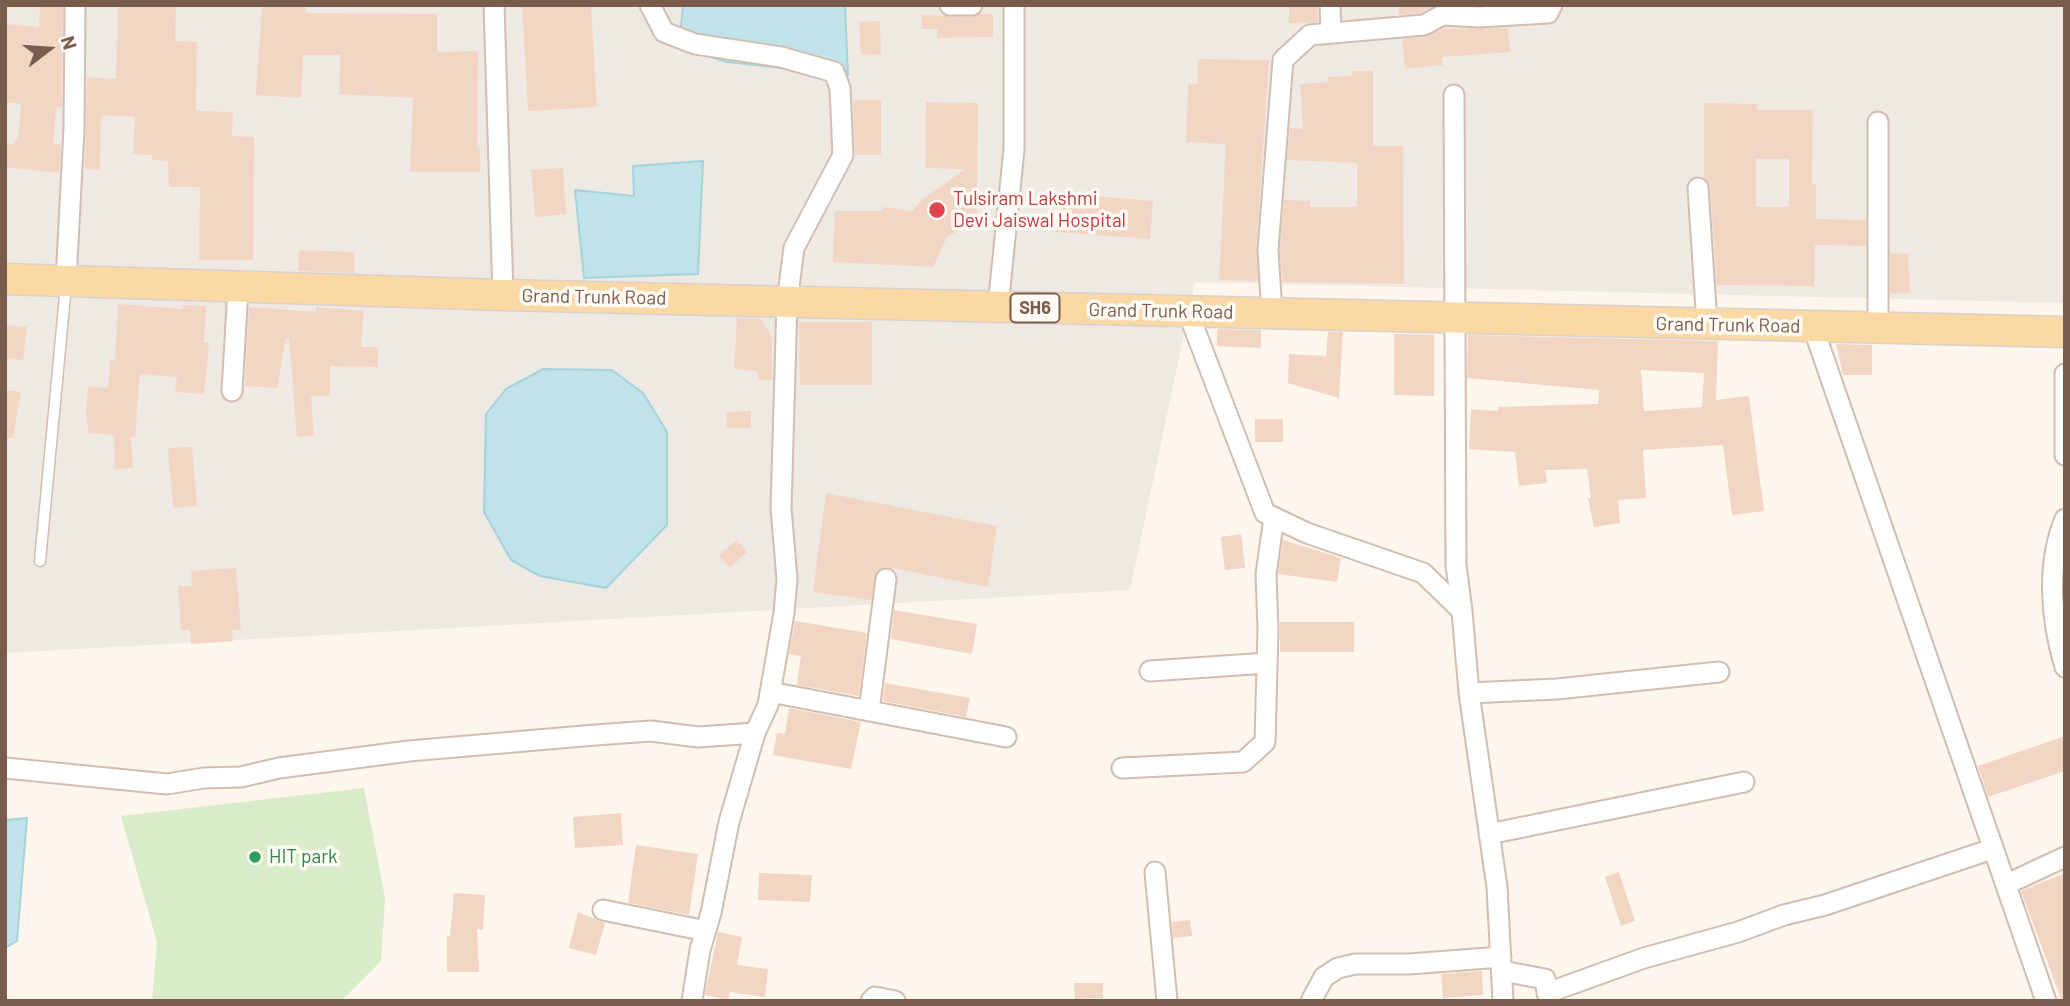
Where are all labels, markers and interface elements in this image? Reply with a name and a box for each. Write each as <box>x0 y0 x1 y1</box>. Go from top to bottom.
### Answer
north arrow <box>14 14 84 84</box>
text: N <box>57 33 82 52</box>
place label: Tulsiram Lakshmi Devi Jaiswal Hospital <box>953 188 1126 232</box>
marker: Tulsiram Lakshmi Devi Jaiswal Hospital <box>927 200 947 220</box>
street label: Grand Trunk Road <box>521 284 667 310</box>
road number: SH6 <box>1010 294 1060 322</box>
street label: Grand Trunk Road <box>1088 298 1234 324</box>
street label: Grand Trunk Road <box>1655 312 1801 338</box>
place label: HIT park <box>269 846 338 868</box>
marker: HIT park <box>247 849 263 865</box>

